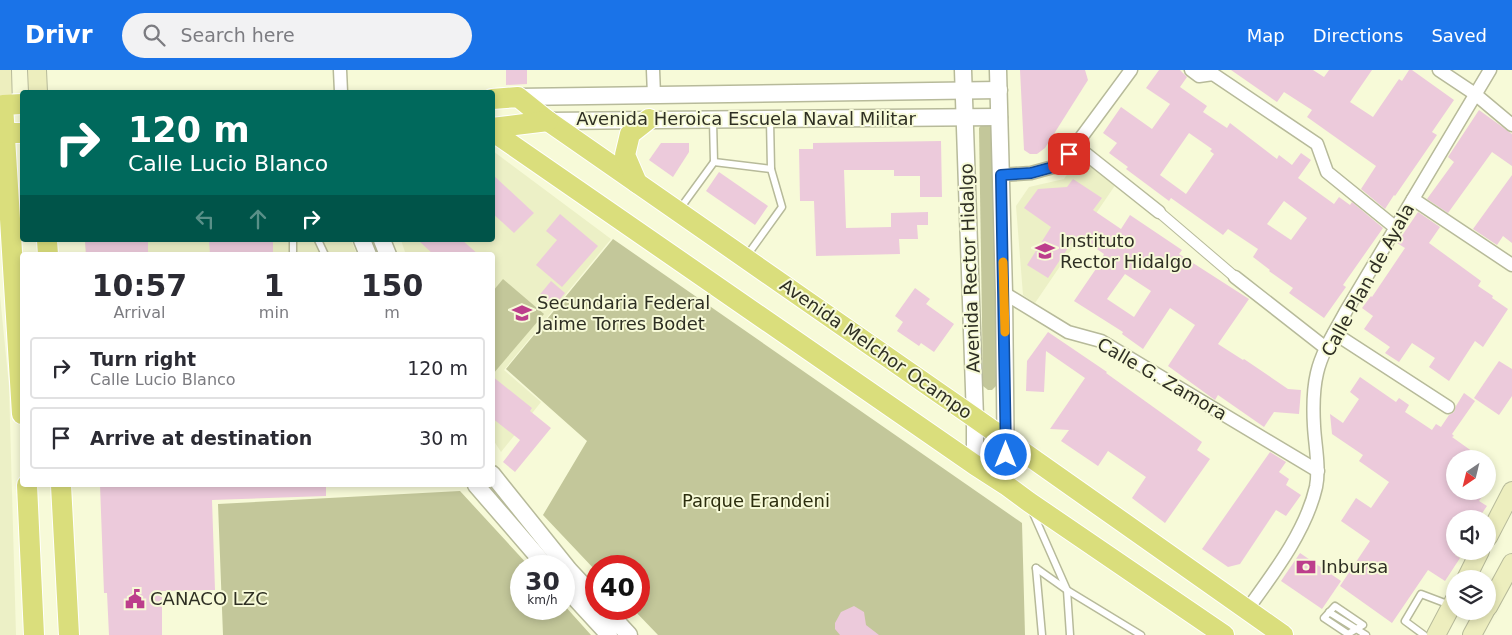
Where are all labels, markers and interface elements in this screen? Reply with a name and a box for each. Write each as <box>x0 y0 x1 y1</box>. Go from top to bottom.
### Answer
search box <box>122 13 472 58</box>
text: Drivr <box>25 21 92 49</box>
icon: search <box>140 21 168 49</box>
text: Search here <box>180 24 295 46</box>
text: Map <box>1247 25 1285 46</box>
text: Directions <box>1313 25 1403 46</box>
text: Saved <box>1431 25 1487 46</box>
street label: Avenida Heroica Escuela Naval Militar <box>576 108 916 129</box>
icon: right <box>45 110 110 175</box>
text: 120 m <box>128 110 250 150</box>
pin <box>1048 133 1090 175</box>
icon: arrive <box>1055 140 1083 168</box>
text: Calle Lucio Blanco <box>128 151 328 176</box>
street label: Avenida Rector Hidalgo <box>955 163 984 373</box>
street label: Calle Plan de Ayala <box>1317 200 1418 360</box>
icon: left <box>191 205 219 233</box>
icon: ahead <box>244 205 272 233</box>
icon: right <box>297 205 325 233</box>
place label: Instituto Rector Hidalgo <box>1060 230 1192 272</box>
school or university icon: Instituto Rector Hidalgo <box>1034 240 1056 262</box>
text: 10:57 <box>92 268 187 303</box>
text: 1 <box>263 268 284 303</box>
text: 150 <box>361 268 423 303</box>
street label: Avenida Melchor Ocampo <box>776 274 976 423</box>
place label: Secundaria Federal Jaime Torres Bodet <box>536 292 710 334</box>
school or university icon: Secundaria Federal Jaime Torres Bodet <box>511 302 533 324</box>
text: Arrival <box>113 303 165 322</box>
text: min <box>259 303 289 322</box>
text: m <box>384 303 400 322</box>
street label: Calle G. Zamora <box>1094 333 1231 424</box>
text: Turn right <box>90 348 196 370</box>
icon: right <box>47 354 75 382</box>
text: 120 m <box>407 357 468 379</box>
text: Calle Lucio Blanco <box>90 370 236 389</box>
icon: arrive <box>47 424 75 452</box>
text: Arrive at destination <box>90 427 312 449</box>
text: 30 m <box>419 427 468 449</box>
position arrow <box>979 428 1031 480</box>
north arrow <box>1446 450 1496 500</box>
map controls <box>1446 450 1496 620</box>
park label: Parque Erandeni <box>682 490 830 511</box>
button: sound <box>1446 510 1496 560</box>
speed limit sign: 40 <box>585 555 650 620</box>
bank icon: Inbursa <box>1295 556 1317 578</box>
place label: Inbursa <box>1321 556 1388 577</box>
text: 30 <box>525 567 560 596</box>
button: layers <box>1446 570 1496 620</box>
public building icon: CANACO LZC <box>124 588 146 610</box>
place label: CANACO LZC <box>150 588 268 609</box>
text: km/h <box>527 593 558 607</box>

